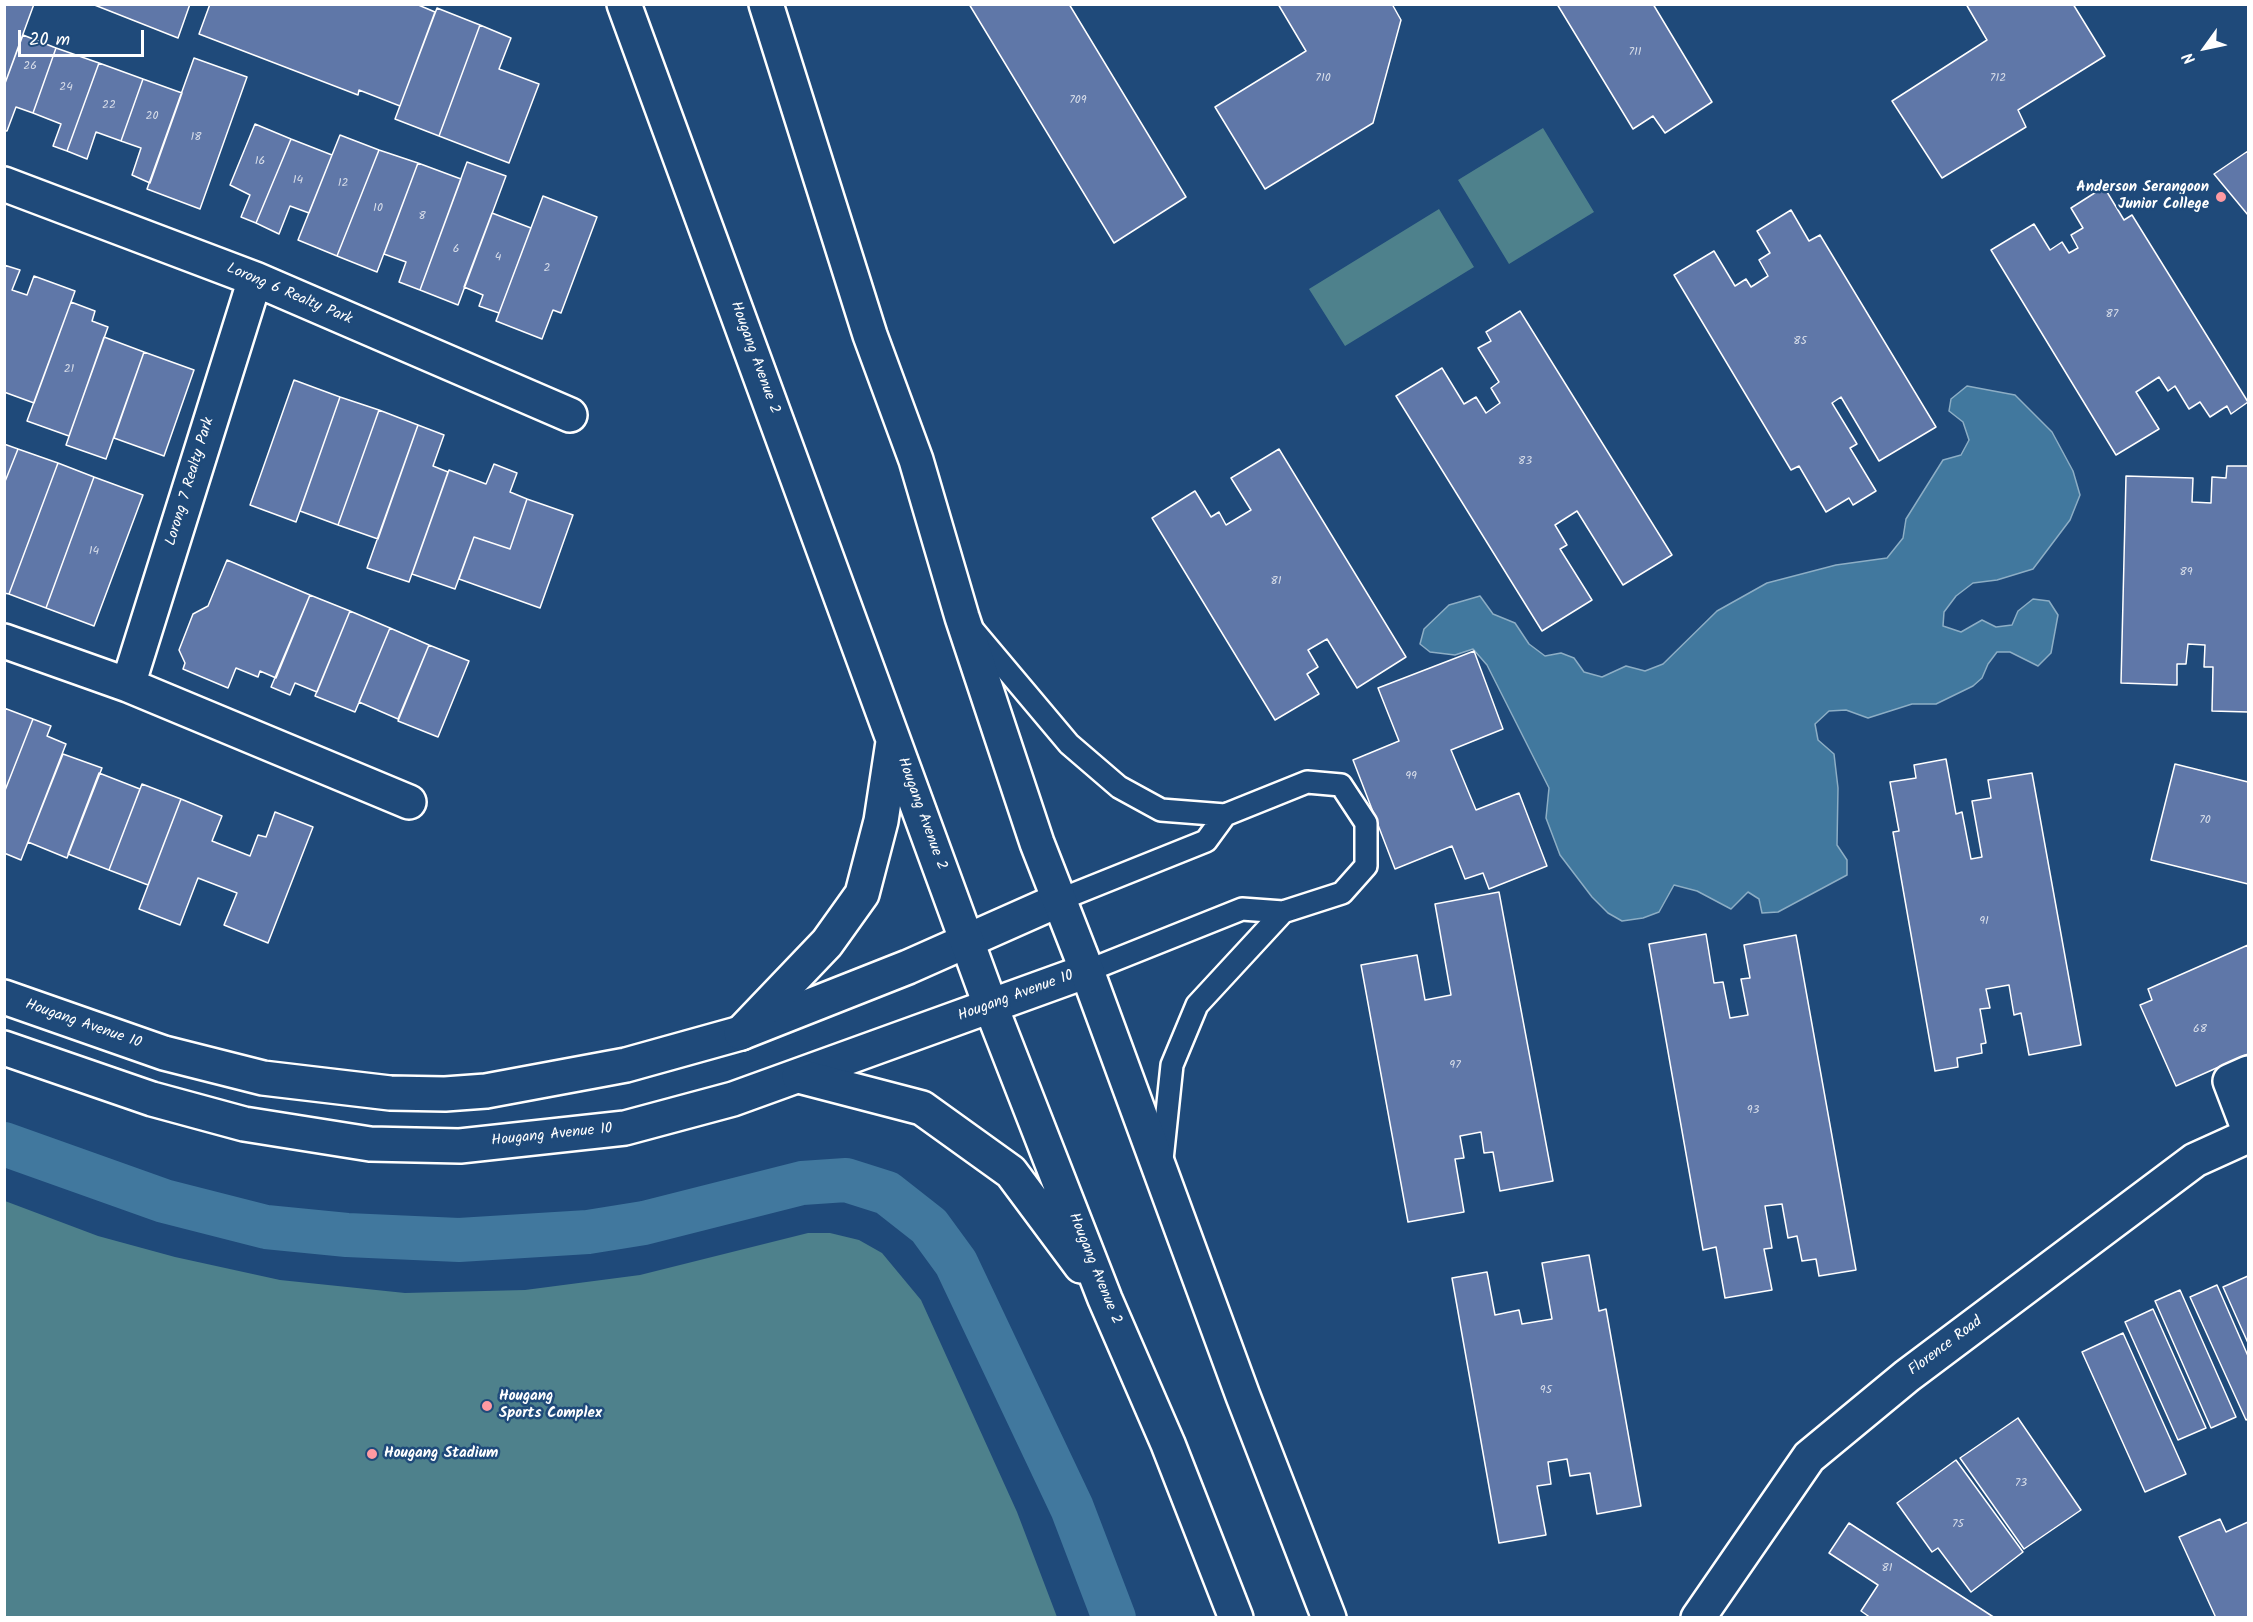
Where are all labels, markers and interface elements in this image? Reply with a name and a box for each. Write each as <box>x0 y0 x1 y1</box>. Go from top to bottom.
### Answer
scale bar <box>21 18 147 56</box>
north arrow <box>2175 18 2235 78</box>
text: 20 m <box>29 26 70 55</box>
house number: 711 <box>1628 46 1642 60</box>
text: N <box>2176 47 2203 69</box>
house number: 26 <box>23 60 37 74</box>
house number: 710 <box>1315 72 1331 86</box>
house number: 712 <box>1990 72 2006 86</box>
house number: 24 <box>59 81 73 95</box>
house number: 709 <box>1069 94 1087 108</box>
house number: 22 <box>102 99 116 113</box>
house number: 20 <box>146 110 158 124</box>
house number: 18 <box>191 131 201 145</box>
house number: 16 <box>255 155 265 169</box>
house number: 14 <box>293 174 303 188</box>
house number: 12 <box>338 177 348 191</box>
place label: Anderson Serangoon Junior College <box>2076 179 2209 214</box>
marker: Anderson Serangoon Junior College <box>2214 190 2228 204</box>
house number: 10 <box>373 202 383 216</box>
house number: 8 <box>418 210 426 224</box>
house number: 6 <box>453 243 459 257</box>
house number: 4 <box>495 251 501 265</box>
street label: Lorong 6 Realty Park <box>224 260 354 330</box>
house number: 2 <box>544 262 550 276</box>
street label: Hougang Avenue 2 <box>725 299 783 417</box>
house number: 87 <box>2106 308 2118 322</box>
house number: 85 <box>1793 335 1807 349</box>
house number: 21 <box>64 363 74 377</box>
street label: Lorong 7 Realty Park <box>163 416 219 548</box>
house number: 83 <box>1518 455 1532 469</box>
house number: 14 <box>89 545 99 559</box>
house number: 89 <box>2179 566 2193 580</box>
house number: 81 <box>1271 575 1281 589</box>
street label: Hougang Avenue 2 <box>892 755 950 873</box>
house number: 99 <box>1405 770 1417 784</box>
house number: 70 <box>2199 814 2211 828</box>
house number: 91 <box>1979 915 1989 929</box>
street label: Hougang Avenue 10 <box>956 968 1076 1026</box>
street label: Hougang Avenue 10 <box>23 997 143 1053</box>
house number: 68 <box>2193 1023 2207 1037</box>
house number: 97 <box>1449 1059 1461 1073</box>
house number: 93 <box>1747 1104 1759 1118</box>
street label: Hougang Avenue 10 <box>491 1121 613 1151</box>
street label: Hougang Avenue 2 <box>1064 1211 1124 1327</box>
street label: Florence Road <box>1906 1313 1986 1381</box>
house number: 95 <box>1540 1384 1552 1398</box>
place label: Hougang Sports Complex <box>499 1388 602 1423</box>
marker: Hougang Sports Complex <box>480 1399 494 1413</box>
place label: Hougang Stadium <box>384 1445 498 1463</box>
marker: Hougang Stadium <box>365 1447 379 1461</box>
house number: 73 <box>2015 1477 2027 1491</box>
house number: 75 <box>1952 1518 1964 1532</box>
house number: 81 <box>1882 1562 1892 1576</box>

